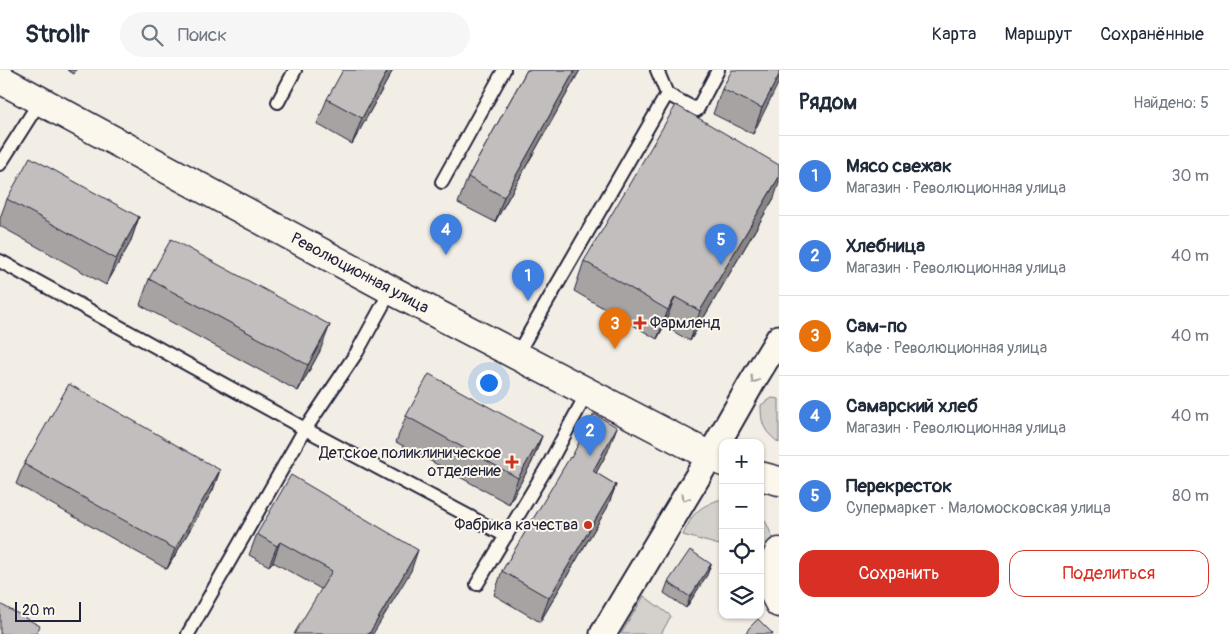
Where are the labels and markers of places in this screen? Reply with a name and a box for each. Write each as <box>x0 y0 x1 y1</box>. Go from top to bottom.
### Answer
pin: 4 <box>430 214 462 255</box>
pin: 5 <box>705 224 737 265</box>
pin: 1 <box>512 260 544 301</box>
pin: 3 <box>599 308 631 349</box>
place label: Фармленд <box>650 313 721 333</box>
marker: Фармленд <box>634 317 646 329</box>
pin: 2 <box>574 415 606 456</box>
place label: Детское поликлиническое отделение <box>318 443 501 481</box>
marker: Детское поликлиническое отделение <box>505 455 519 469</box>
place label: Фабрика качества <box>454 515 578 535</box>
marker: Фабрика качества <box>582 519 594 531</box>

